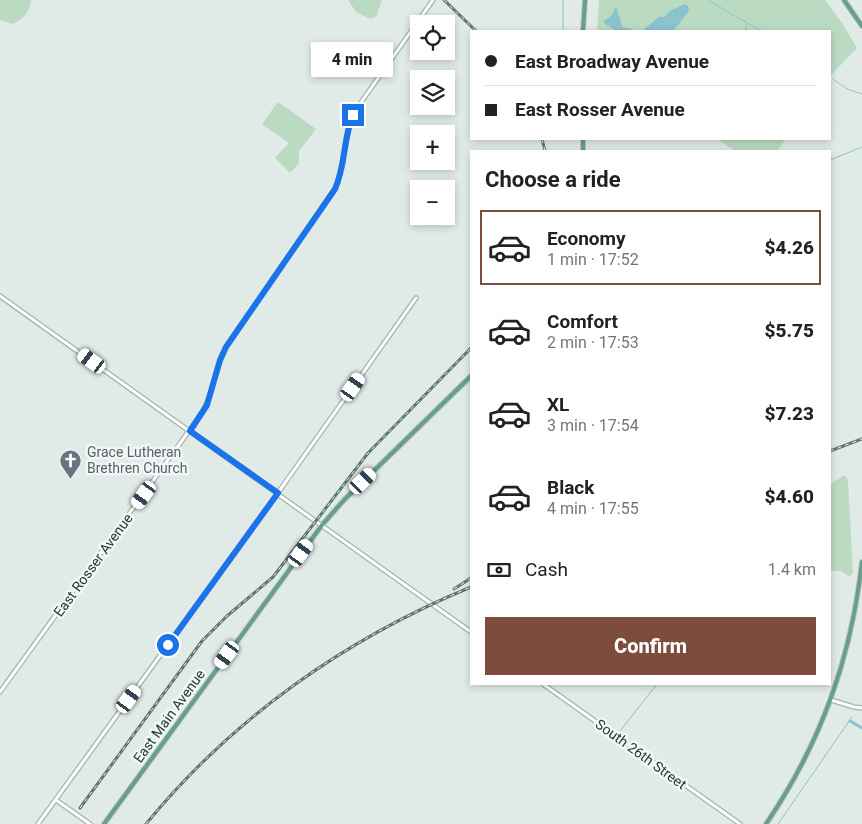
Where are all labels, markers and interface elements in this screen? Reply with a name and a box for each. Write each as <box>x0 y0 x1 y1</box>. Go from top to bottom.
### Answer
map controls <box>410 15 455 225</box>
button: locate <box>410 15 455 60</box>
callout: 4 min <box>312 42 394 78</box>
text: 4 min <box>332 50 372 69</box>
text: East Broadway Avenue <box>515 50 709 73</box>
button: layers <box>410 70 455 115</box>
text: East Rosser Avenue <box>515 98 685 121</box>
route end <box>342 104 364 126</box>
button: + <box>410 125 455 170</box>
text: Choose a ride <box>485 167 621 192</box>
button: − <box>410 180 455 225</box>
icon: car <box>487 225 532 270</box>
text: Economy <box>547 227 626 250</box>
text: $4.26 <box>765 236 814 259</box>
text: 1 min · 17:52 <box>547 250 639 269</box>
icon: car <box>487 308 532 353</box>
text: Comfort <box>547 310 618 333</box>
text: $5.75 <box>765 319 814 342</box>
text: 2 min · 17:53 <box>547 333 639 352</box>
car <box>75 346 108 376</box>
car <box>338 370 367 404</box>
icon: car <box>487 391 532 436</box>
text: XL <box>547 393 569 416</box>
text: $7.23 <box>765 402 814 425</box>
text: 3 min · 17:54 <box>547 416 639 435</box>
place label: Grace Lutheran Brethren Church <box>87 444 188 476</box>
church icon: Grace Lutheran Brethren Church <box>59 448 83 479</box>
car <box>346 465 379 497</box>
icon: car <box>487 474 532 519</box>
text: Black <box>547 476 594 499</box>
car <box>129 478 158 512</box>
text: $4.60 <box>765 485 814 508</box>
text: 4 min · 17:55 <box>547 499 639 518</box>
street label: East Rosser Avenue <box>50 510 136 620</box>
car <box>286 536 315 570</box>
icon: cash <box>485 556 513 584</box>
text: Cash <box>525 558 568 581</box>
text: 1.4 km <box>768 560 816 579</box>
button: Confirm <box>485 617 816 675</box>
route start <box>157 634 179 656</box>
car <box>212 638 241 672</box>
street label: East Main Avenue <box>130 666 208 766</box>
car <box>114 682 143 716</box>
street label: South 26th Street <box>593 716 690 793</box>

